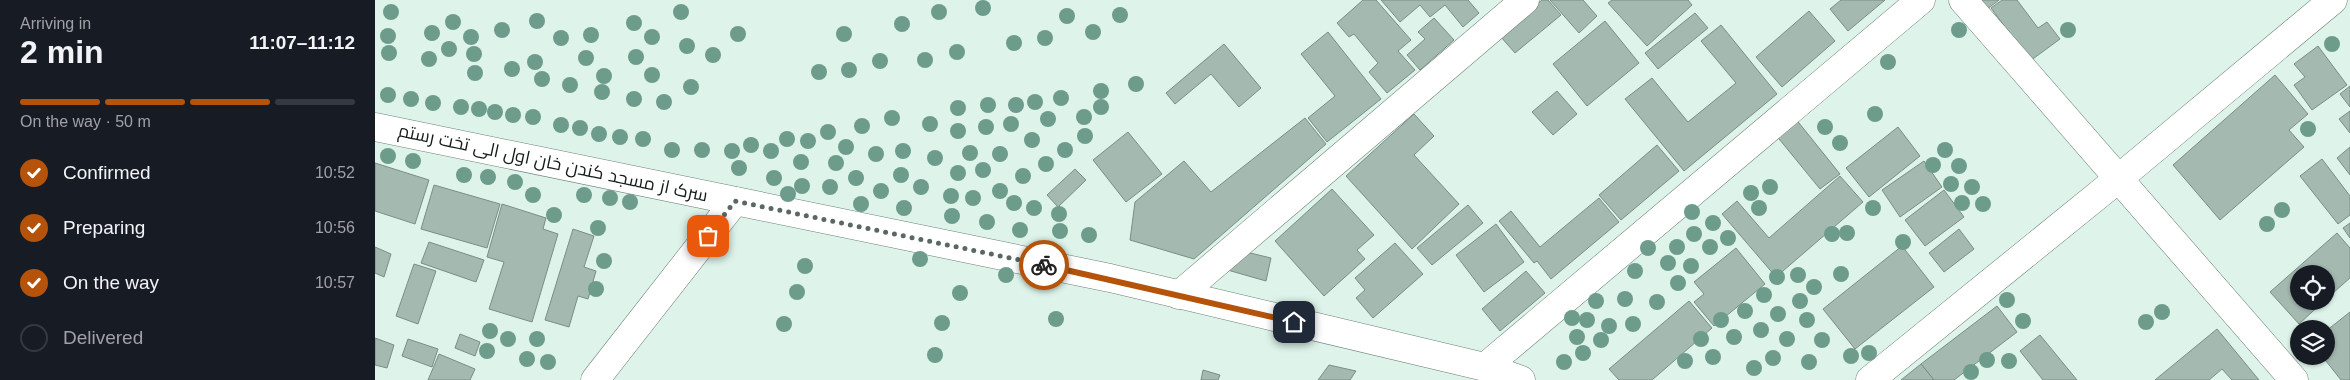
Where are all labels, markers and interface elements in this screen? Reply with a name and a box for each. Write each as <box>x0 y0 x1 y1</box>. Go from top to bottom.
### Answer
text: Arriving in <box>20 15 91 32</box>
text: 11:07–11:12 <box>249 32 355 53</box>
text: 2 min <box>20 34 104 70</box>
text: On the way · 50 m <box>20 113 151 130</box>
street label: سرک از مسجد کندن خان اول الی تخت رستم <box>396 120 710 208</box>
icon: check <box>20 159 48 187</box>
text: Confirmed <box>63 162 151 183</box>
text: 10:52 <box>315 164 355 181</box>
icon: check <box>20 214 48 242</box>
pin <box>687 215 729 257</box>
text: Preparing <box>63 217 145 238</box>
text: 10:56 <box>315 219 355 236</box>
icon: bag <box>694 222 722 250</box>
courier <box>1019 240 1069 290</box>
icon: bike <box>1030 251 1058 279</box>
map controls <box>2290 265 2335 365</box>
button: locate <box>2290 265 2335 310</box>
icon: check <box>20 269 48 297</box>
text: On the way <box>63 272 159 293</box>
text: 10:57 <box>315 274 355 291</box>
pin <box>1273 301 1315 343</box>
icon: home <box>1280 308 1308 336</box>
button: layers <box>2290 320 2335 365</box>
text: Delivered <box>63 327 143 348</box>

